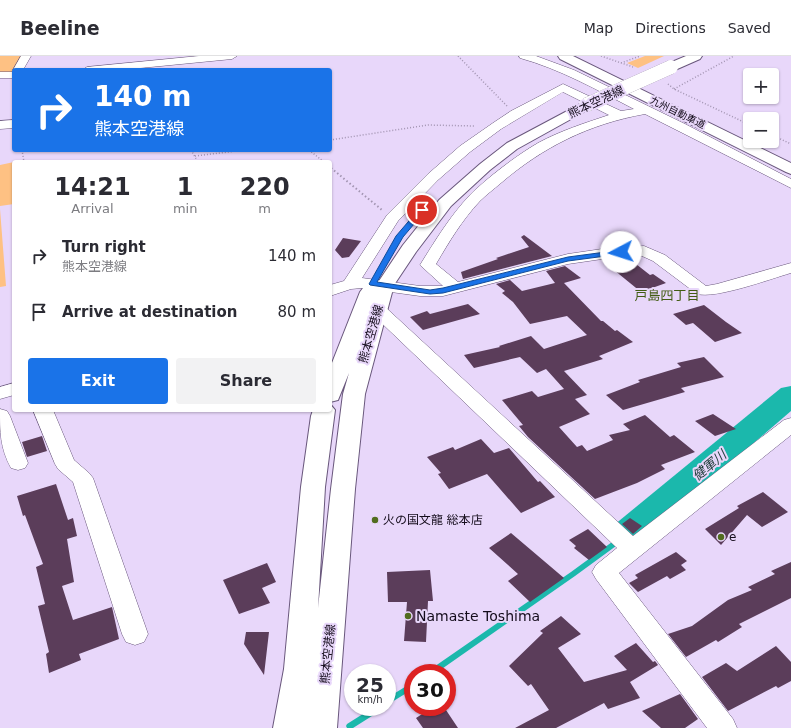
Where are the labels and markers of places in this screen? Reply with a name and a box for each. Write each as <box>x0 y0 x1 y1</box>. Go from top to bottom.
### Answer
pin <box>405 193 439 227</box>
place label: 火の国文龍 総本店 <box>383 513 483 527</box>
marker: 火の国文龍 総本店 <box>370 515 380 525</box>
place label: e <box>729 530 736 544</box>
marker: e <box>716 532 726 542</box>
place label: Namaste Toshima <box>416 608 540 624</box>
marker: Namaste Toshima <box>403 611 413 621</box>

